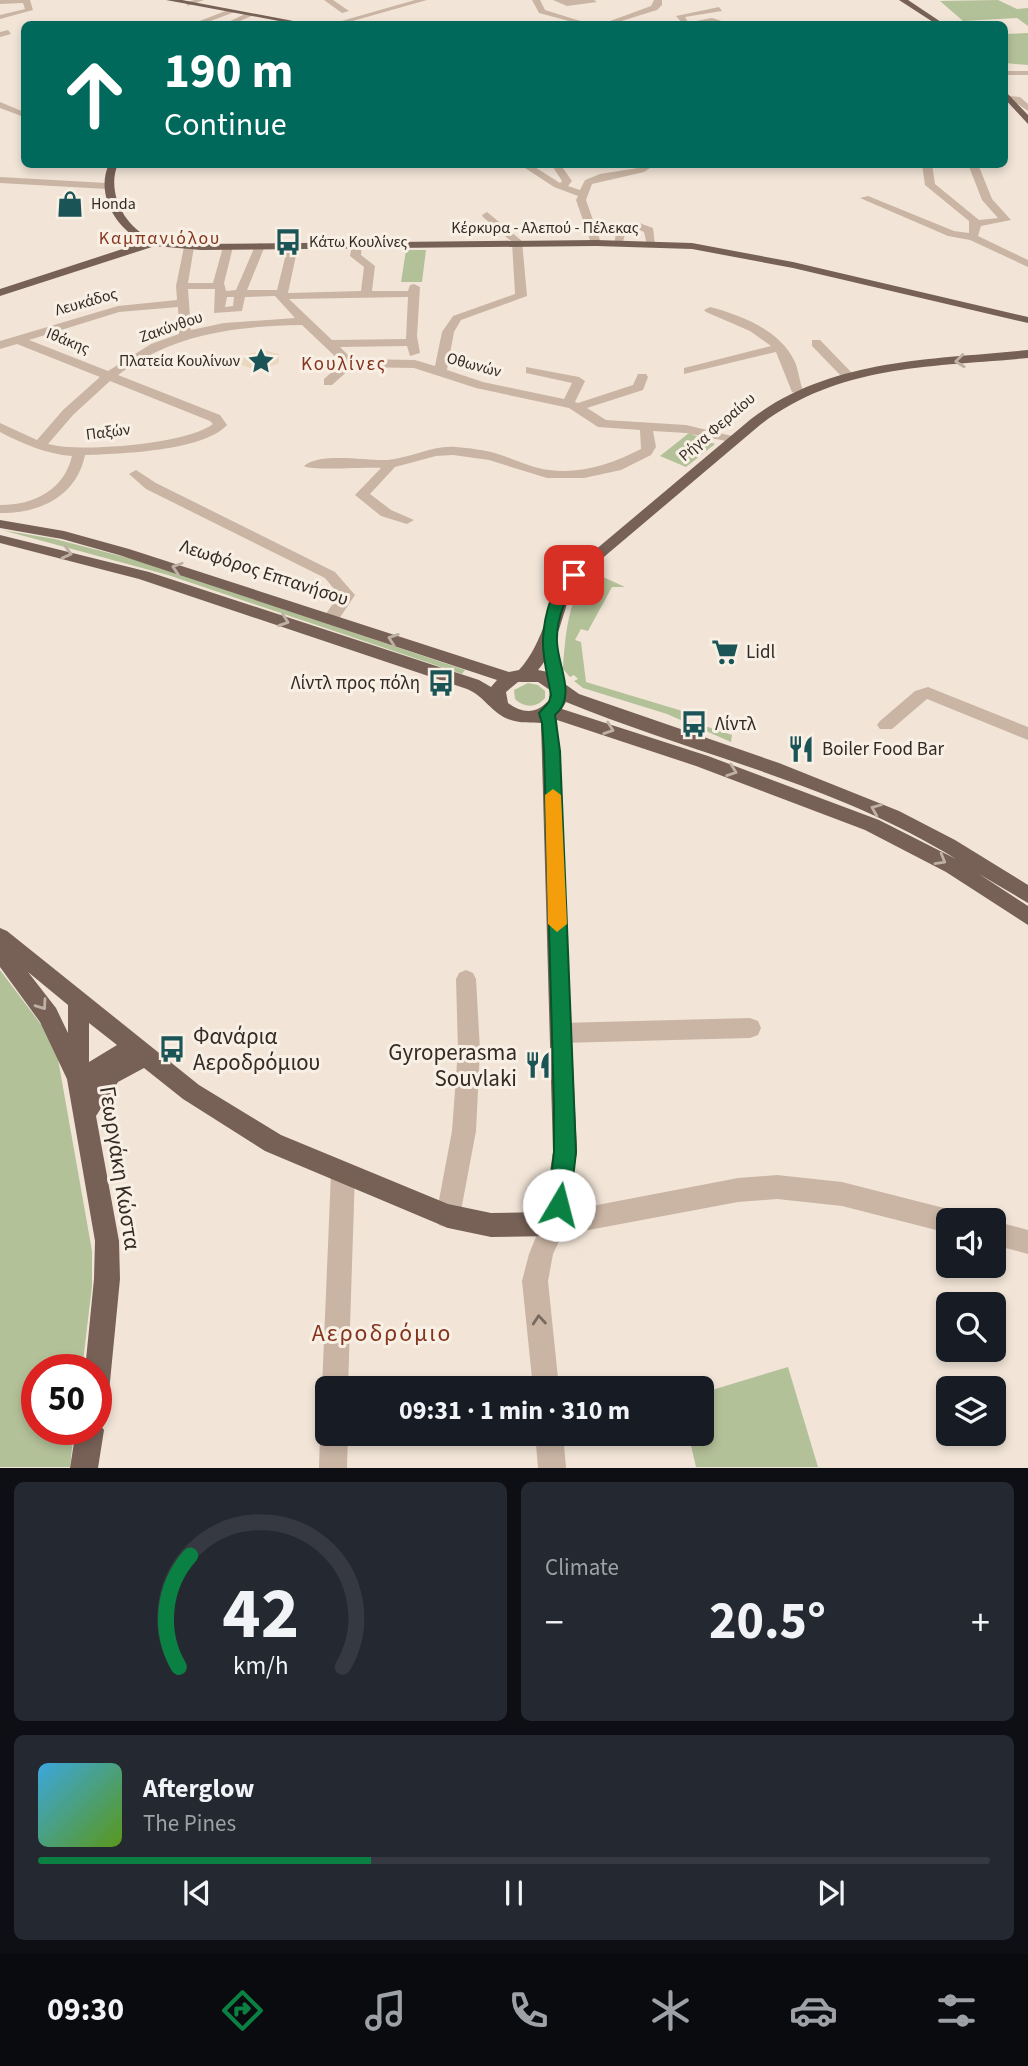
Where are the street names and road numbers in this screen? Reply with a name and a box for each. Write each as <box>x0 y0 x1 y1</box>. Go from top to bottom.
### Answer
street label: Κέρκυρα - Αλεπού - Πέλεκας <box>451 217 639 239</box>
street label: Λευκάδος <box>52 283 120 321</box>
street label: Ζακύνθου <box>136 306 206 348</box>
street label: Ιθάκης <box>43 322 93 360</box>
street label: Οθωνών <box>444 347 504 383</box>
street label: Ρήγα Φεραίου <box>674 388 760 466</box>
street label: Παξών <box>85 418 132 446</box>
street label: Λεωφόρος Επτανήσου <box>176 533 352 613</box>
street label: Γεωργάκη Κώστα <box>91 1084 149 1252</box>

